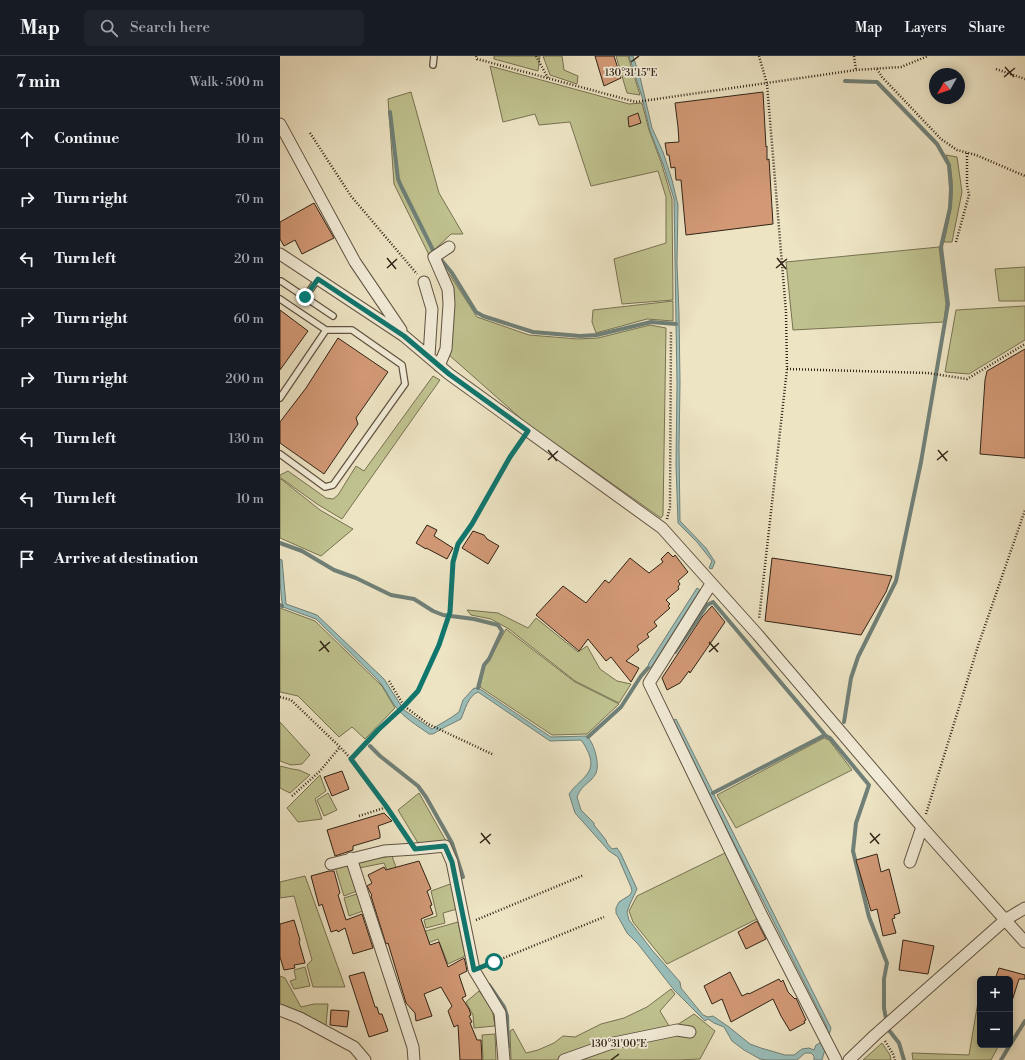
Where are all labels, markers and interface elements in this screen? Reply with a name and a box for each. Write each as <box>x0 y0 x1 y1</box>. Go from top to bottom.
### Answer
search box <box>84 10 364 46</box>
text: Map <box>20 16 60 40</box>
icon: search <box>98 17 120 39</box>
text: Search here <box>130 18 210 37</box>
text: Map <box>855 19 882 37</box>
text: Layers <box>904 19 947 37</box>
text: Share <box>969 19 1005 37</box>
text: 130°31'15"E <box>605 67 657 79</box>
north arrow <box>929 68 965 104</box>
text: 7 min <box>16 71 60 93</box>
text: Walk · 500 m <box>190 74 264 90</box>
icon: ahead <box>16 128 38 150</box>
text: Continue <box>54 129 119 148</box>
text: 10 m <box>236 131 264 147</box>
icon: right <box>16 188 38 210</box>
text: Turn right <box>54 189 128 208</box>
text: 70 m <box>235 191 264 207</box>
icon: left <box>16 248 38 270</box>
text: Turn left <box>54 249 116 268</box>
text: 20 m <box>234 251 264 267</box>
route end <box>296 288 314 306</box>
icon: right <box>16 308 38 330</box>
text: Turn right <box>54 309 128 328</box>
text: 60 m <box>233 311 264 327</box>
icon: right <box>16 368 38 390</box>
text: Turn right <box>54 369 128 388</box>
text: 200 m <box>225 371 264 387</box>
icon: left <box>16 428 38 450</box>
text: Turn left <box>54 429 116 448</box>
text: 130 m <box>229 431 264 447</box>
icon: left <box>16 488 38 510</box>
text: Turn left <box>54 489 116 508</box>
text: 10 m <box>236 491 264 507</box>
icon: arrive <box>16 548 38 570</box>
text: Arrive at destination <box>54 549 198 568</box>
route start <box>485 953 503 971</box>
map controls <box>977 976 1013 1048</box>
button: + <box>977 976 1013 1012</box>
button: − <box>977 1012 1013 1048</box>
text: 130°31'00"E <box>591 1038 647 1050</box>

